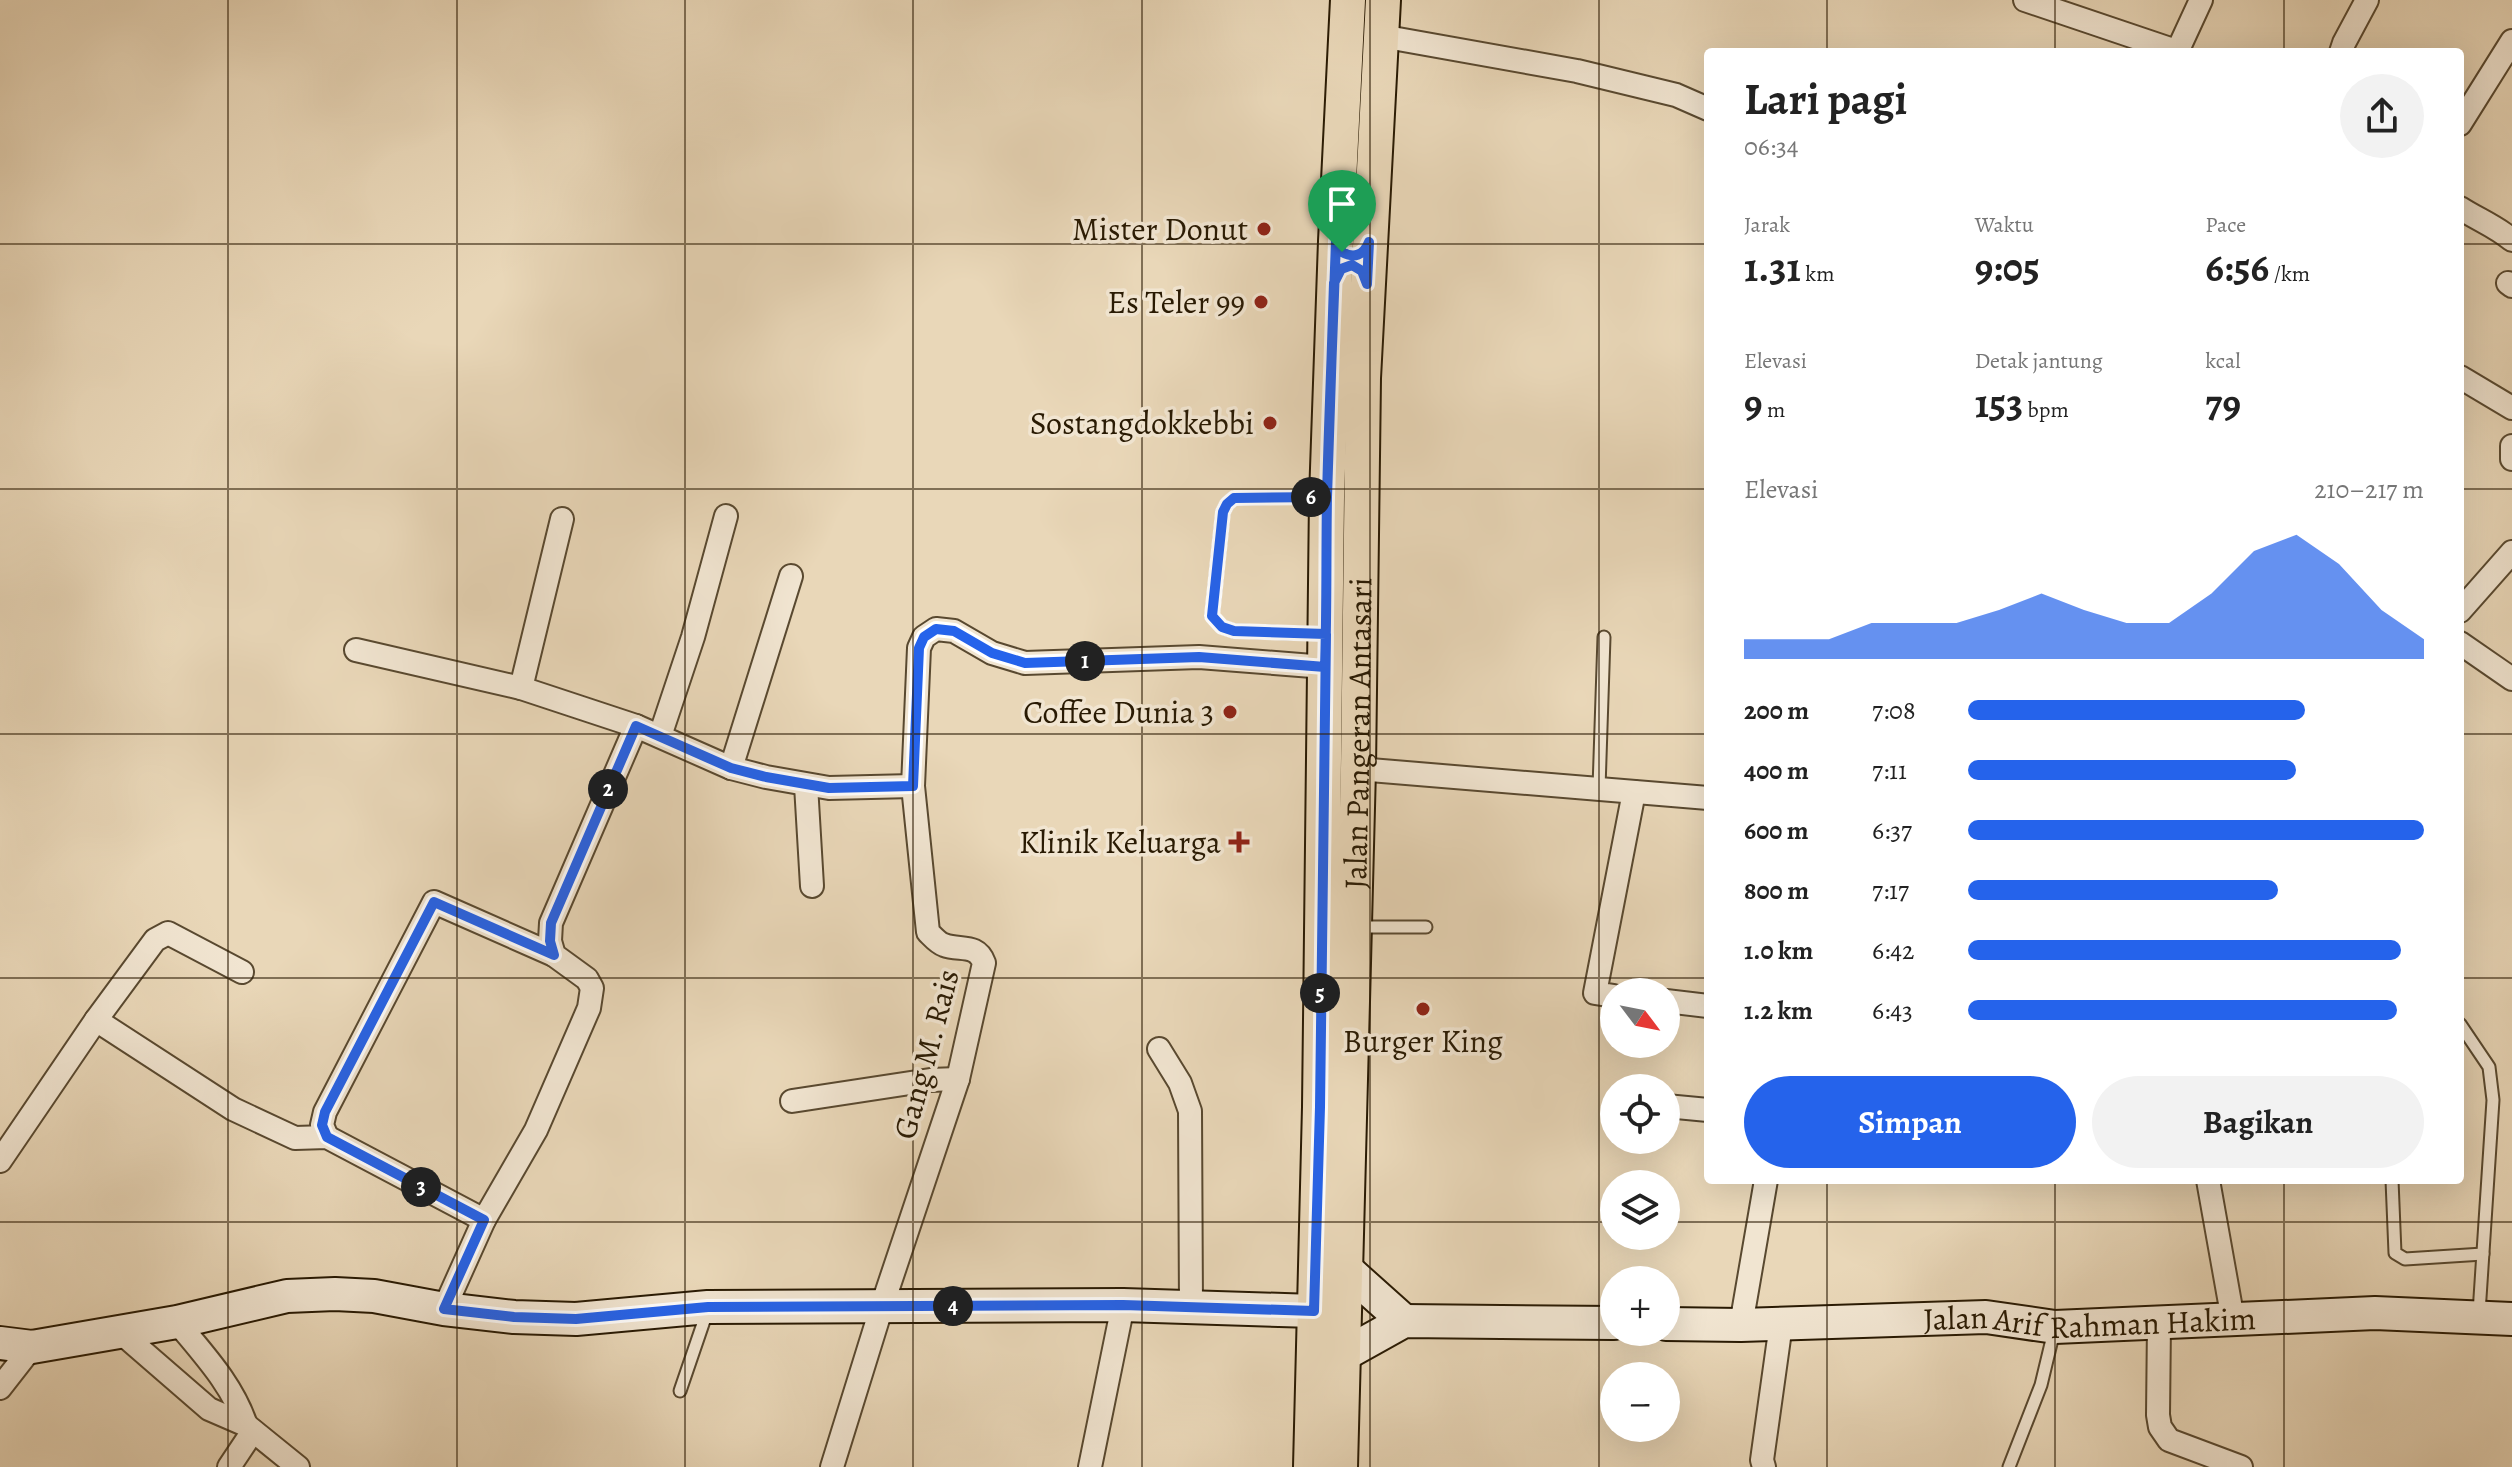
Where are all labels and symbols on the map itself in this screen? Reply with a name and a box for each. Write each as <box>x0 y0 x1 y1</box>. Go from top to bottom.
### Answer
pin <box>1308 170 1376 252</box>
place label: Mister Donut <box>1072 207 1248 251</box>
marker: Mister Donut <box>1255 220 1273 238</box>
place label: Es Teler 99 <box>1107 280 1245 324</box>
marker: Es Teler 99 <box>1252 293 1270 311</box>
place label: Sostangdokkebbi <box>1030 401 1254 445</box>
marker: Sostangdokkebbi <box>1261 414 1279 432</box>
pin: 6 <box>1291 477 1331 517</box>
street label: Jalan Pangeran Antasari <box>1333 577 1382 890</box>
pin: 1 <box>1065 641 1105 681</box>
place label: Coffee Dunia 3 <box>1023 690 1214 734</box>
marker: Coffee Dunia 3 <box>1221 703 1239 721</box>
pin: 2 <box>588 769 628 809</box>
place label: Klinik Keluarga <box>1019 820 1221 864</box>
marker: Klinik Keluarga <box>1228 831 1250 853</box>
street label: Gang M. Rais <box>882 964 970 1144</box>
pin: 5 <box>1300 973 1340 1013</box>
north arrow <box>1600 978 1680 1058</box>
marker: Burger King <box>1414 1000 1432 1018</box>
place label: Burger King <box>1343 1019 1503 1063</box>
pin: 3 <box>401 1167 441 1207</box>
pin: 4 <box>933 1286 973 1326</box>
street label: Jalan Arif Rahman Hakim <box>1922 1295 2257 1349</box>

